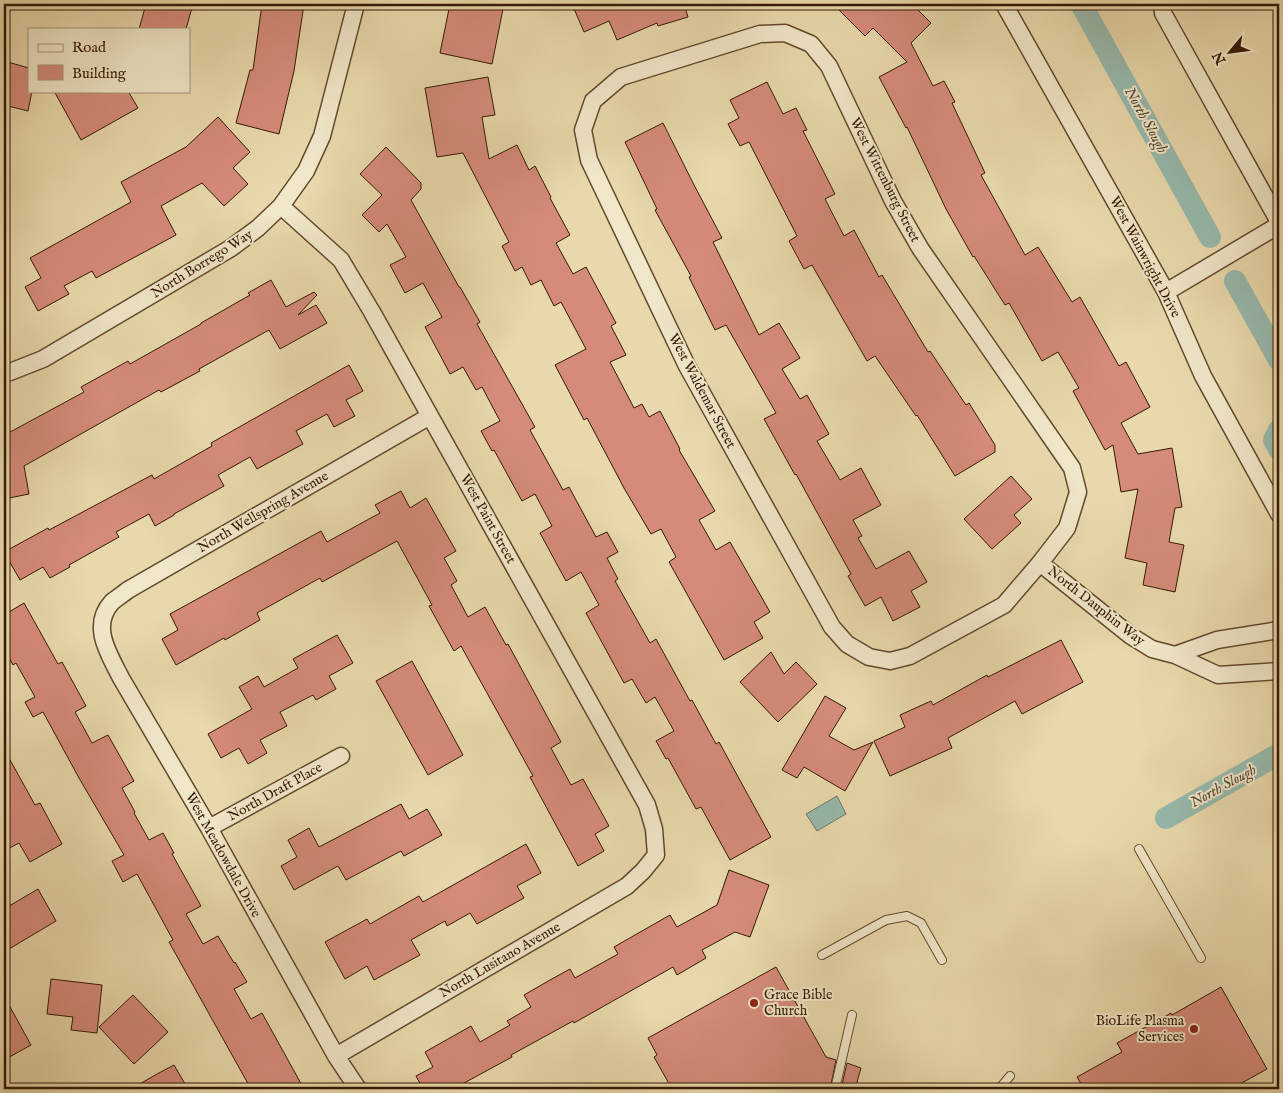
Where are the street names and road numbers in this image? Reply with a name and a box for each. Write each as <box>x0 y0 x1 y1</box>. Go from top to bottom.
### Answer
street label: West Wittenburg Street <box>846 115 924 246</box>
street label: West Wainwright Drive <box>1105 193 1185 321</box>
street label: North Borrego Way <box>148 225 256 303</box>
street label: West Waldemar Street <box>664 330 740 452</box>
street label: North Wellspring Avenue <box>194 467 332 557</box>
street label: West Paint Street <box>456 471 520 567</box>
street label: North Dauphin Way <box>1044 562 1148 650</box>
street label: North Draft Place <box>225 758 326 825</box>
street label: West Meadowdale Drive <box>181 789 265 921</box>
street label: North Lusitano Avenue <box>436 918 564 1002</box>

